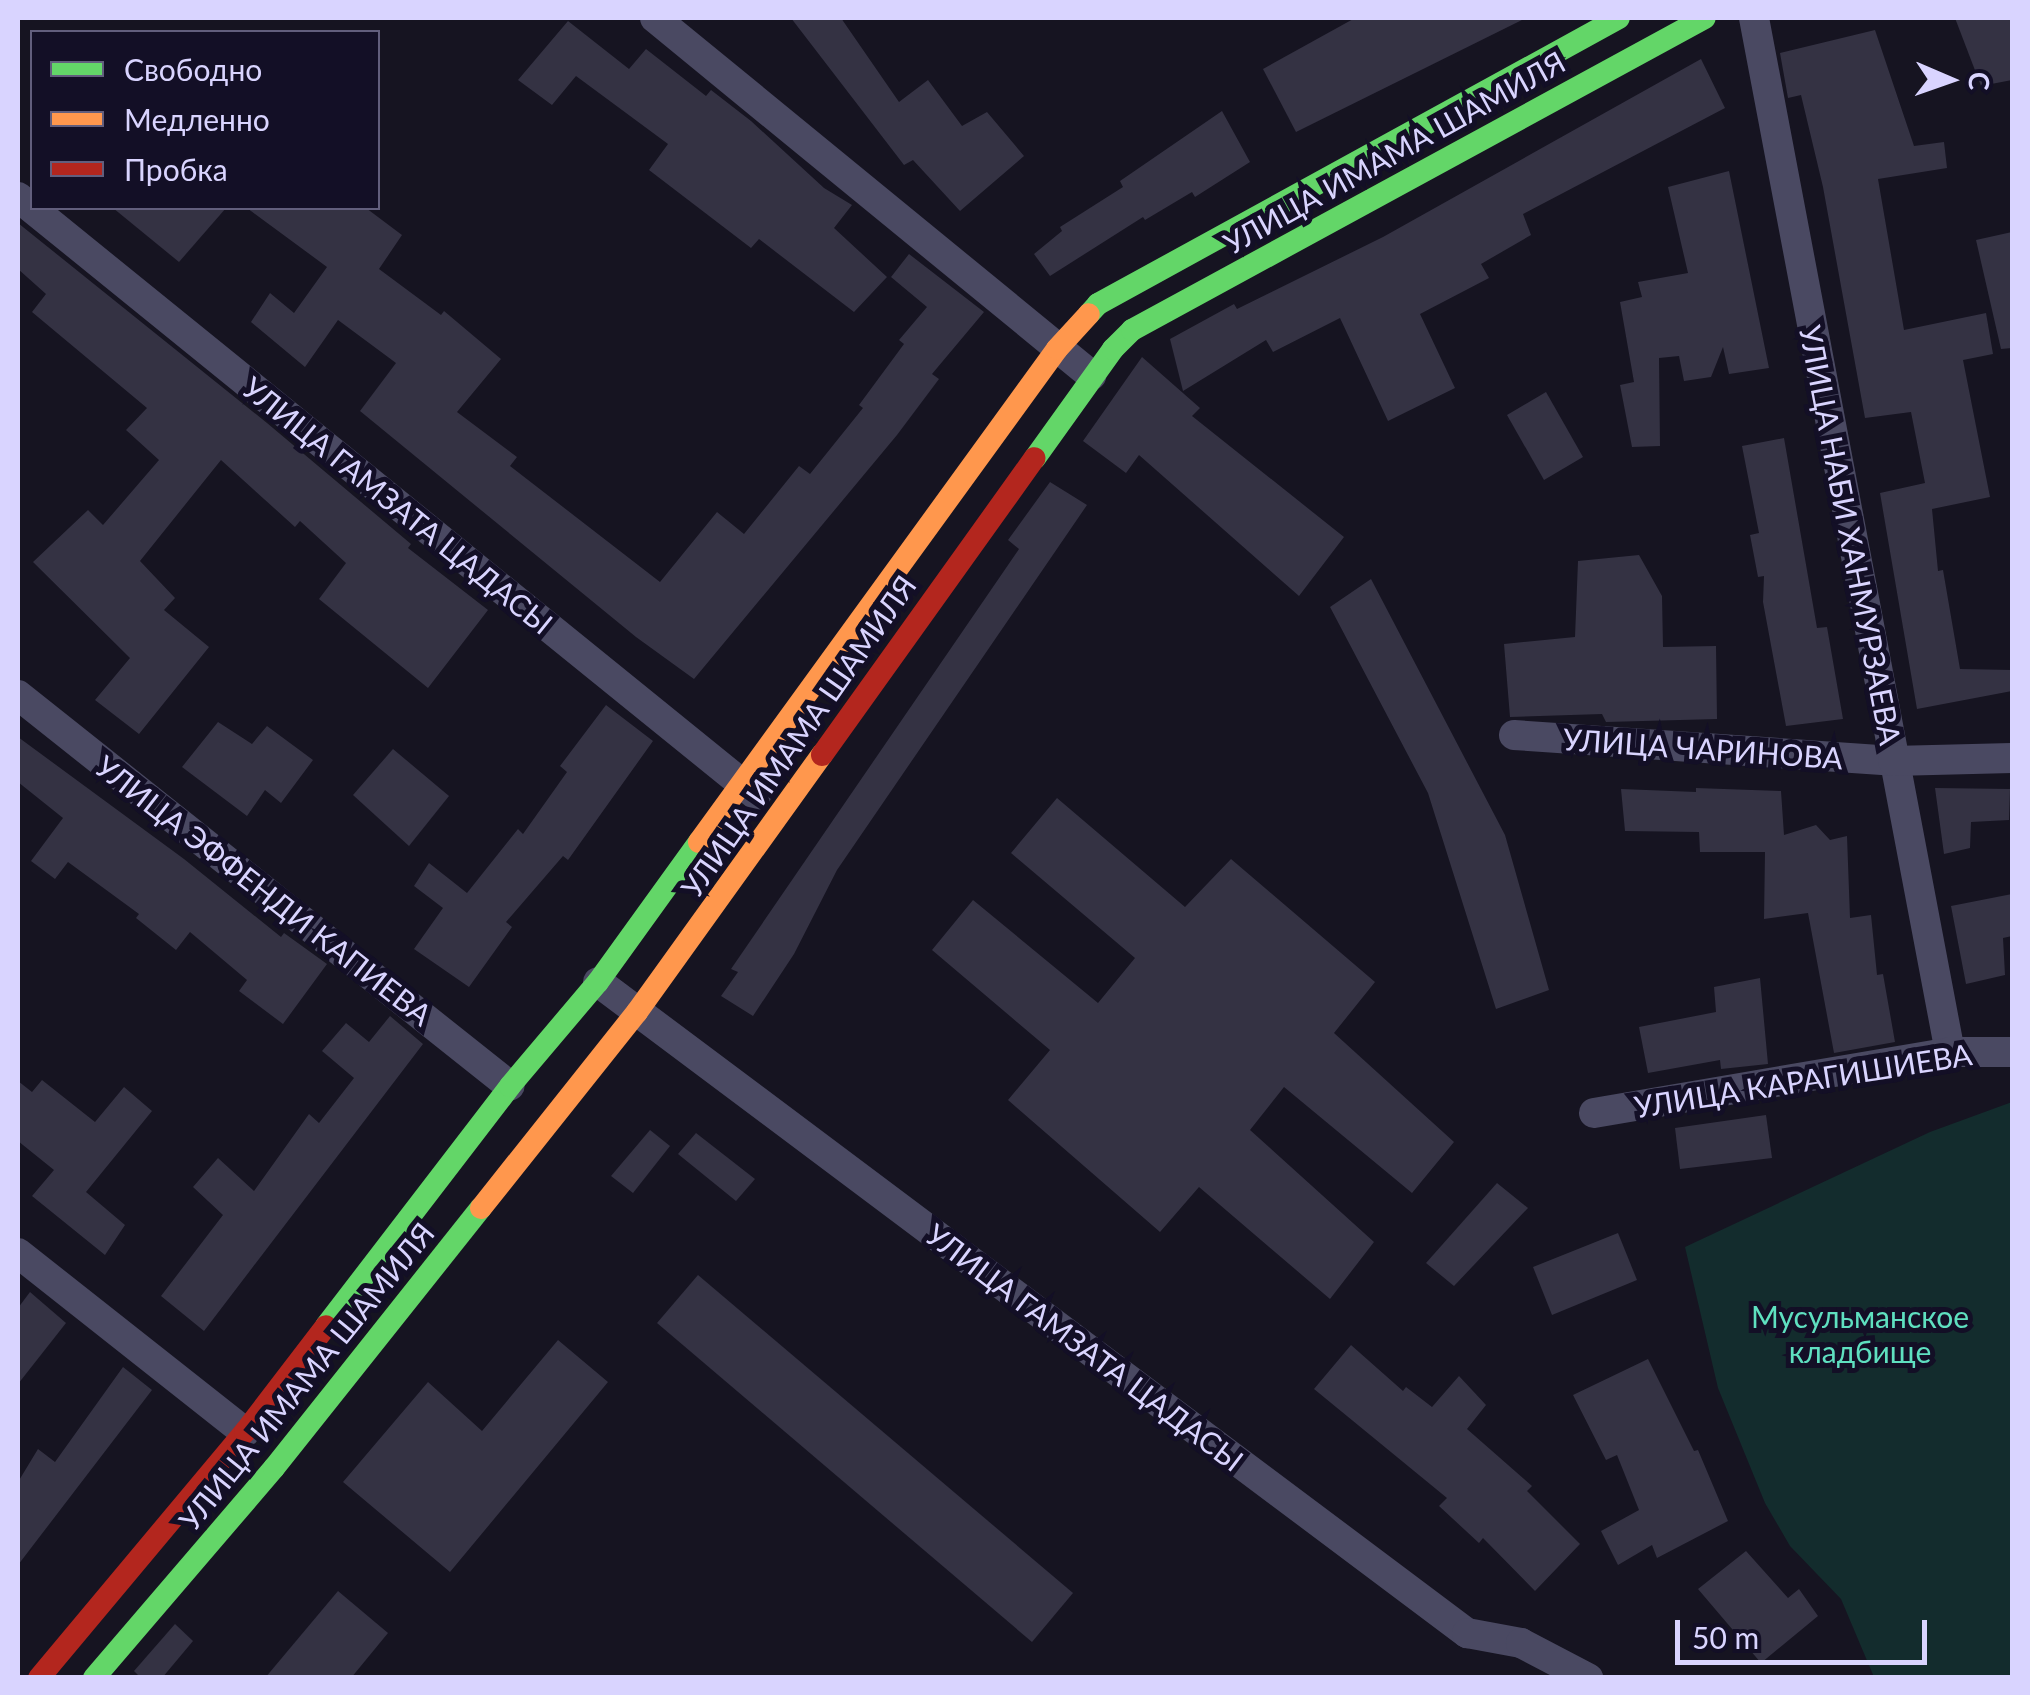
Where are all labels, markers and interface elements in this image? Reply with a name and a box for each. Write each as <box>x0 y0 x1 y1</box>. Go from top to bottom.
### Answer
legend <box>30 30 380 210</box>
north arrow <box>1900 30 2000 130</box>
street label: УЛИЦА ИМАМА ШАМИЛЯ <box>1217 43 1571 261</box>
text: Свободно <box>124 51 262 87</box>
text: С <box>1963 71 1997 91</box>
text: Медленно <box>124 101 270 137</box>
text: Пробка <box>124 151 228 187</box>
street label: УЛИЦА НАБИ ХАНМУРЗАЕВА <box>1793 322 1909 748</box>
street label: УЛИЦА ГАМЗАТА ЦАДАСЫ <box>236 369 560 641</box>
street label: УЛИЦА ИМАМА ШАМИЛЯ <box>673 568 923 904</box>
street label: УЛИЦА ЧАРИНОВА <box>1562 720 1844 776</box>
street label: УЛИЦА ЭФФЕНДИ КАПИЕВА <box>89 748 439 1032</box>
street label: УЛИЦА КАРАГИШИЕВА <box>1632 1036 1974 1124</box>
street label: УЛИЦА ИМАМА ШАМИЛЯ <box>171 1215 441 1537</box>
street label: УЛИЦА ГАМЗАТА ЦАДАСЫ <box>919 1216 1251 1478</box>
park label: Мусульманское кладбище <box>1751 1298 1969 1368</box>
scale bar <box>1680 1600 1932 1662</box>
text: 50 m <box>1692 1619 1759 1655</box>

